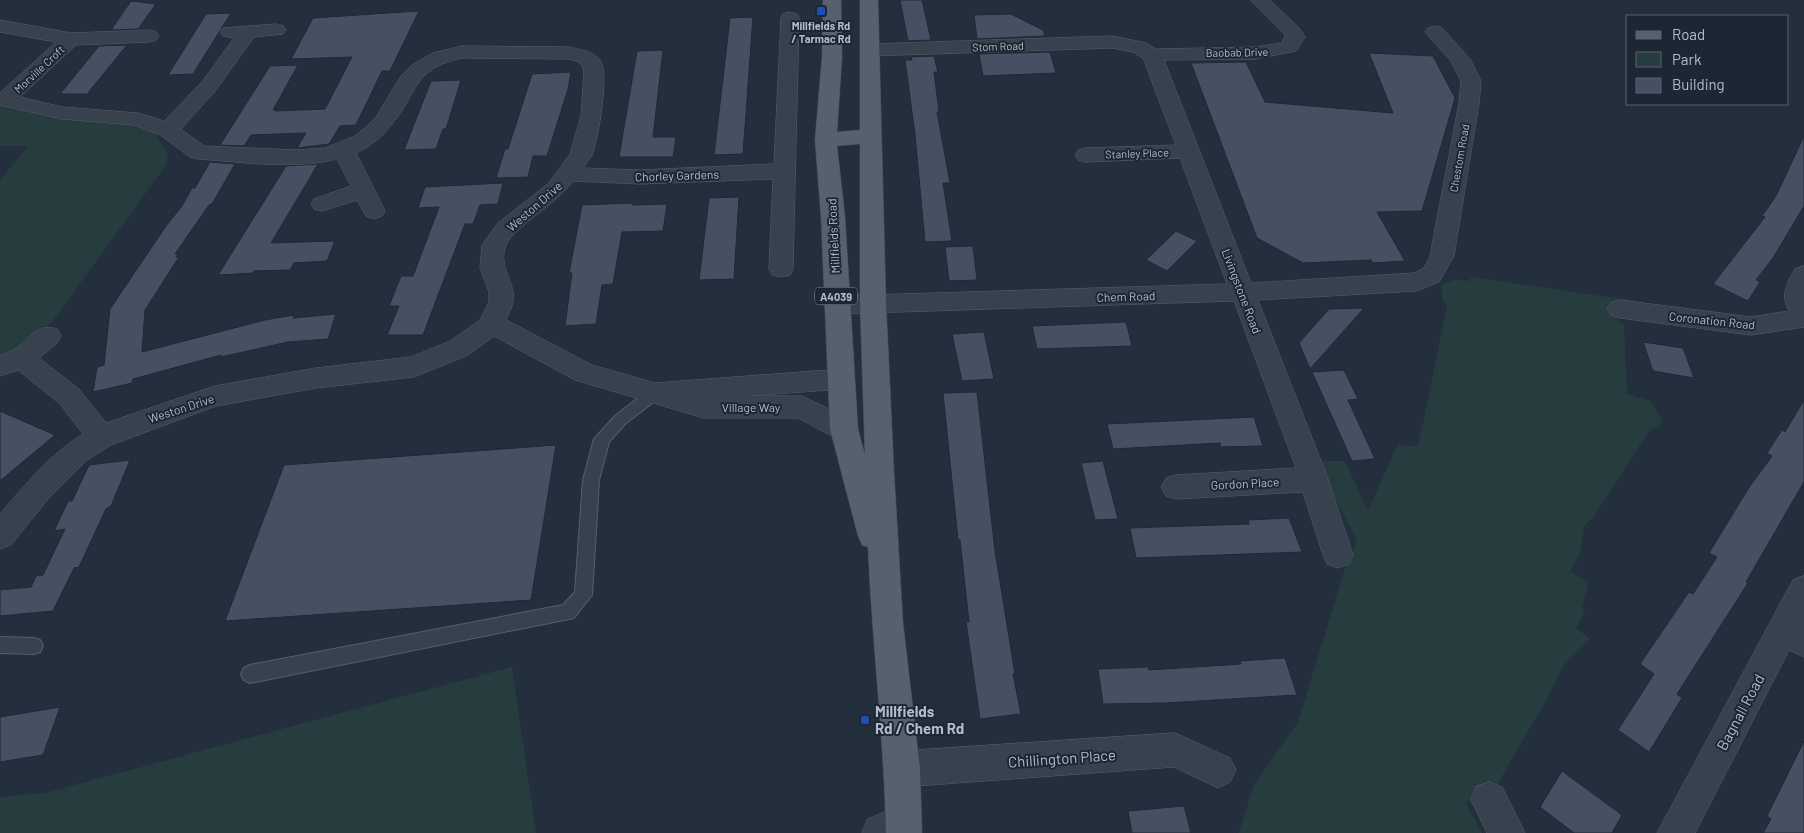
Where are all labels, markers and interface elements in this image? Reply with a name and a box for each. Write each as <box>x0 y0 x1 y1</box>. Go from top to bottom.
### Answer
marker: Millfields Rd / Tarmac Rd <box>815 5 827 17</box>
legend <box>1626 15 1789 105</box>
place label: Millfields Rd / Tarmac Rd <box>791 19 851 45</box>
text: Road <box>1672 25 1705 43</box>
street label: Stom Road <box>972 39 1024 53</box>
street label: Morville Croft <box>11 42 67 96</box>
street label: Baobab Drive <box>1205 45 1269 59</box>
text: Park <box>1672 50 1702 68</box>
text: Building <box>1672 75 1725 93</box>
street label: Chestom Road <box>1447 123 1471 193</box>
street label: Stanley Place <box>1105 145 1169 161</box>
street label: Chorley Gardens <box>635 167 720 183</box>
street label: Weston Drive <box>504 178 564 234</box>
street label: Millfields Road <box>824 198 842 274</box>
street label: Livingstone Road <box>1219 247 1265 335</box>
road number: A4039 <box>815 288 857 304</box>
street label: Chem Road <box>1096 288 1156 304</box>
street label: Coronation Road <box>1668 309 1756 331</box>
street label: Weston Drive <box>146 391 216 425</box>
street label: Village Way <box>722 400 781 414</box>
street label: Gordon Place <box>1210 474 1280 492</box>
street label: Bagnall Road <box>1712 671 1768 753</box>
place label: Millfields Rd / Chem Rd <box>875 702 964 737</box>
marker: Millfields Rd / Chem Rd <box>859 714 871 726</box>
street label: Chillington Place <box>1007 745 1117 771</box>

